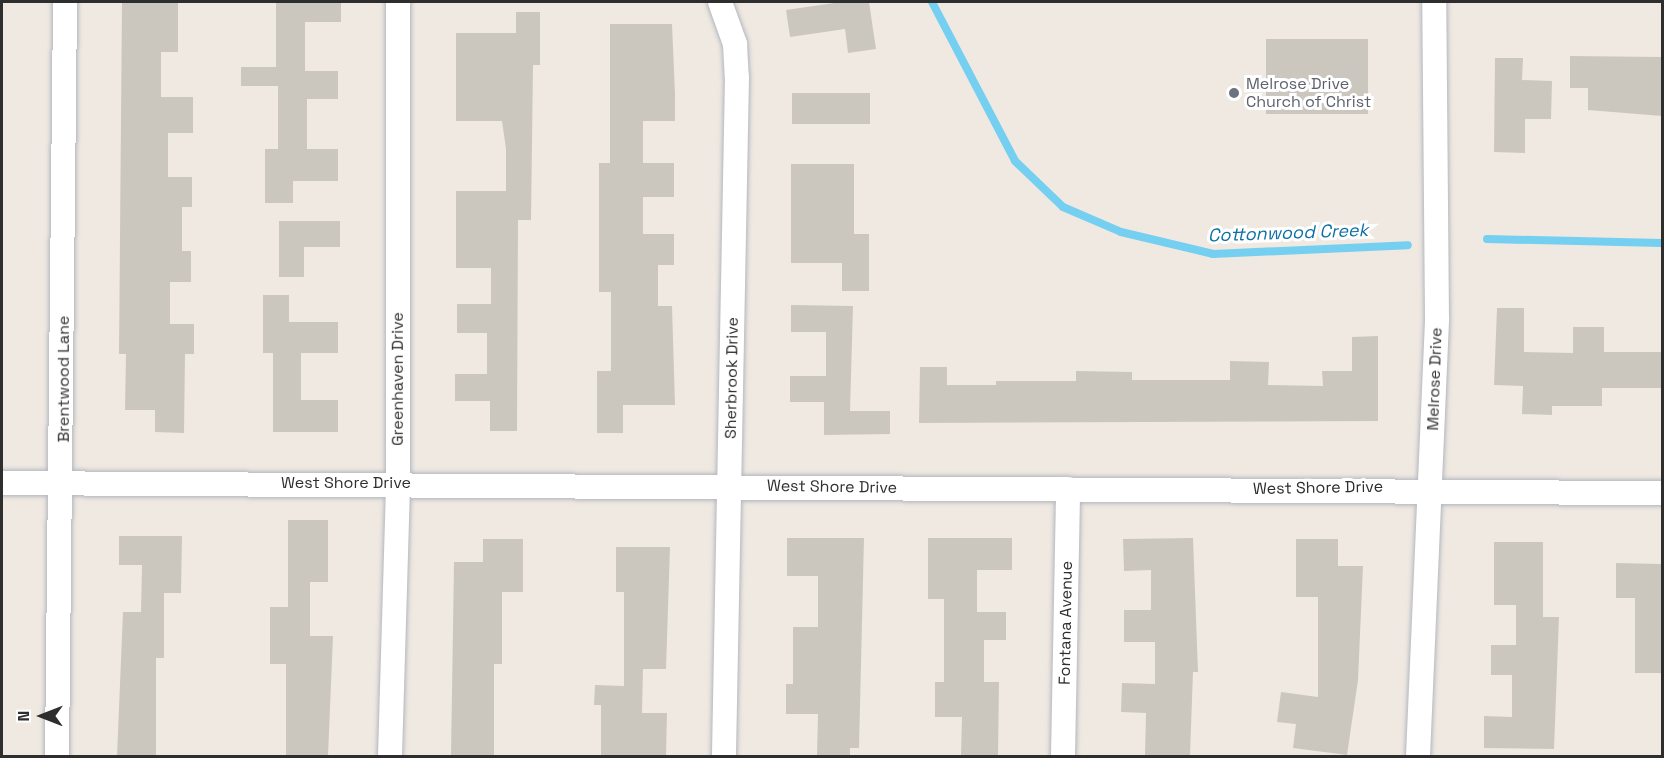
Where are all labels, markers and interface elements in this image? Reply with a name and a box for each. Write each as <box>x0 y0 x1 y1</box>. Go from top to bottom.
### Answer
place label: Melrose Drive Church of Christ <box>1246 74 1371 112</box>
marker: Melrose Drive Church of Christ <box>1227 86 1241 100</box>
water label: Cottonwood Creek <box>1207 219 1369 247</box>
street label: Greenhaven Drive <box>388 312 408 446</box>
street label: Brentwood Lane <box>54 316 74 442</box>
street label: Sherbrook Drive <box>721 317 743 439</box>
street label: Melrose Drive <box>1424 327 1446 431</box>
street label: West Shore Drive <box>281 473 411 493</box>
street label: West Shore Drive <box>767 476 897 498</box>
street label: West Shore Drive <box>1253 477 1383 499</box>
street label: Fontana Avenue <box>1055 561 1077 685</box>
north arrow <box>12 686 72 746</box>
text: N <box>13 711 34 721</box>

